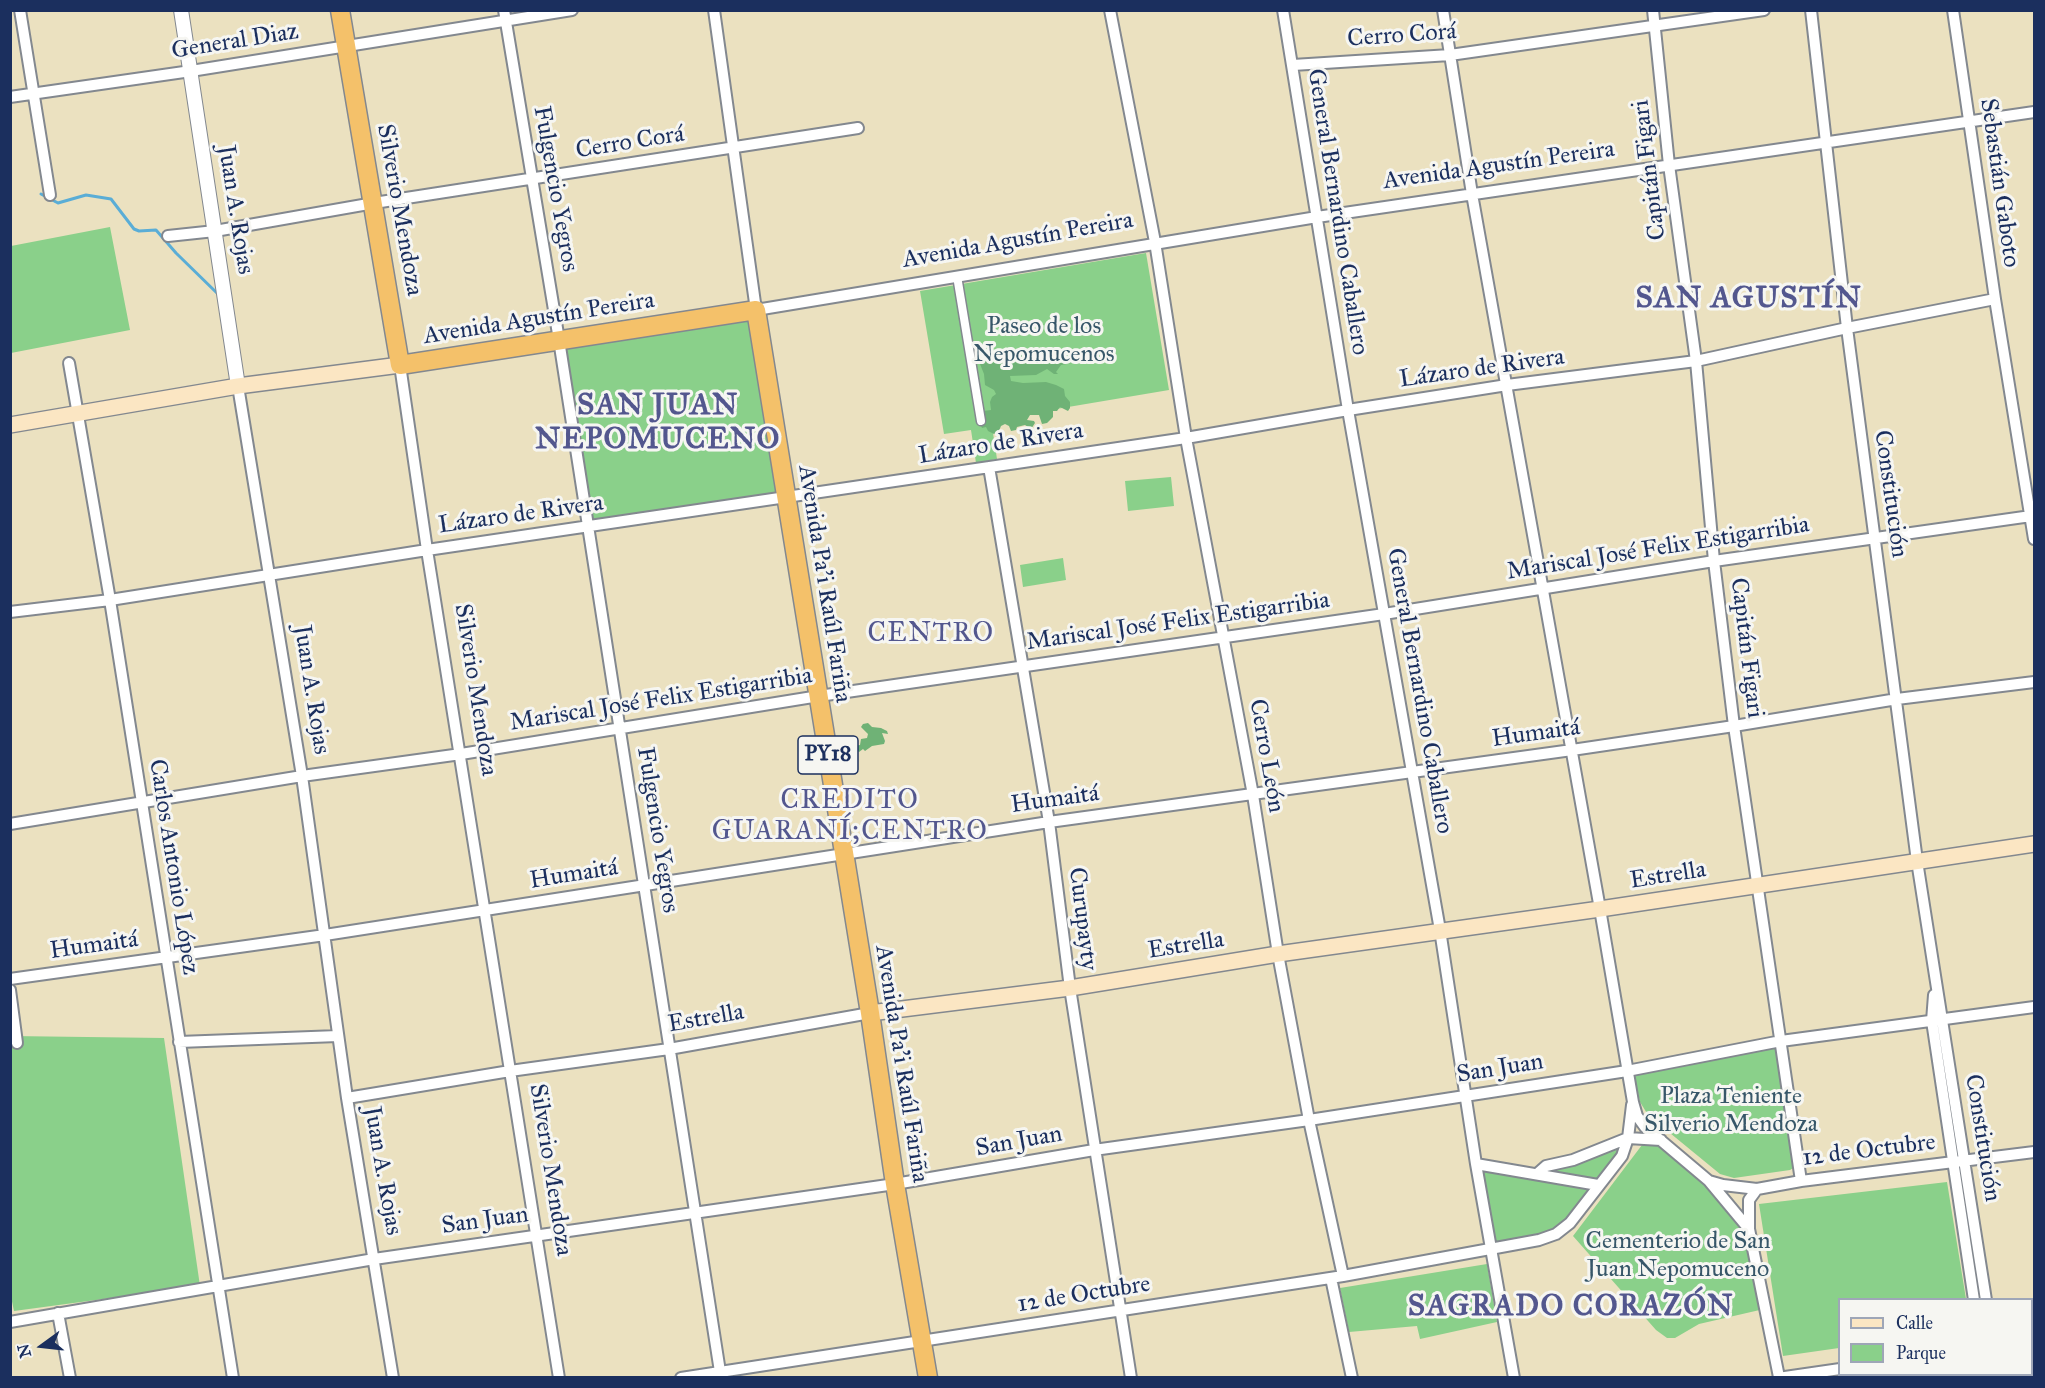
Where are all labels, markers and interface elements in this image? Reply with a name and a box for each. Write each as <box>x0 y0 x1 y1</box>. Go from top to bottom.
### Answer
street label: General Diaz <box>169 18 301 66</box>
street label: Cerro Corá <box>1346 18 1458 54</box>
street label: General Bernardino Caballero <box>1300 67 1374 357</box>
street label: Sebastián Gaboto <box>1973 97 2025 269</box>
street label: Capitán Figari <box>1627 98 1673 242</box>
street label: Fulgencio Yegros <box>526 104 584 274</box>
street label: Cerro Corá <box>574 120 686 166</box>
street label: Silverio Mendoza <box>370 122 428 298</box>
street label: Avenida Agustín Pereira <box>1381 136 1617 196</box>
street label: Juan A. Rojas <box>211 143 259 277</box>
street label: Avenida Agustín Pereira <box>901 207 1135 275</box>
district label: SAN AGUSTÍN <box>1636 282 1862 318</box>
street label: Avenida Agustín Pereira <box>422 287 656 351</box>
park label: Paseo de los Nepomucenos <box>973 313 1115 369</box>
street label: Lázaro de Rivera <box>1398 343 1566 395</box>
district label: SAN JUAN NEPOMUCENO <box>535 389 781 460</box>
street label: Lázaro de Rivera <box>917 417 1085 471</box>
street label: Constitución <box>1867 428 1913 560</box>
street label: Avenida Pa'i Raúl Fariña <box>791 463 857 705</box>
street label: Lázaro de Rivera <box>437 489 605 541</box>
street label: Mariscal José Felix Estigarribia <box>1505 511 1811 587</box>
street label: General Bernardino Caballero <box>1380 546 1458 836</box>
street label: Capitán Figari <box>1723 576 1769 720</box>
street label: Mariscal José Felix Estigarribia <box>1025 586 1331 658</box>
street label: Silverio Mendoza <box>447 602 503 778</box>
district label: CENTRO <box>867 618 995 650</box>
street label: Juan A. Rojas <box>287 623 335 757</box>
street label: Mariscal José Felix Estigarribia <box>508 662 814 738</box>
street label: Cerro León <box>1242 697 1290 815</box>
street label: Humaitá <box>1490 714 1582 754</box>
road number: PY18 <box>798 736 858 774</box>
street label: Fulgencio Yegros <box>630 745 684 915</box>
street label: Carlos Antonio López <box>142 757 204 977</box>
street label: Humaitá <box>1009 780 1101 820</box>
district label: CREDITO GUARANÍ;CENTRO <box>712 785 988 848</box>
street label: Humaitá <box>528 854 620 896</box>
street label: Estrella <box>1628 856 1708 896</box>
street label: Curupayty <box>1061 866 1103 972</box>
street label: Humaitá <box>48 926 140 966</box>
street label: Estrella <box>1146 926 1226 966</box>
street label: Avenida Pa'i Raúl Fariña <box>868 943 934 1185</box>
street label: Estrella <box>666 998 746 1040</box>
street label: San Juan <box>1455 1048 1545 1090</box>
street label: Constitución <box>1958 1072 2006 1204</box>
street label: Silverio Mendoza <box>522 1082 578 1258</box>
park label: Plaza Teniente Silverio Mendoza <box>1644 1083 1818 1139</box>
street label: Juan A. Rojas <box>357 1104 407 1238</box>
street label: San Juan <box>974 1120 1064 1164</box>
street label: 12 de Octubre <box>1801 1129 1937 1173</box>
street label: San Juan <box>440 1201 530 1241</box>
park label: Cementerio de San Juan Nepomuceno <box>1586 1228 1770 1284</box>
street label: 12 de Octubre <box>1016 1270 1152 1320</box>
district label: SAGRADO CORAZÓN <box>1408 1290 1734 1326</box>
legend <box>1838 1298 2033 1376</box>
text: Calle <box>1896 1312 1933 1334</box>
north arrow <box>12 1316 72 1376</box>
text: N <box>13 1342 35 1360</box>
text: Parque <box>1896 1342 1946 1364</box>

